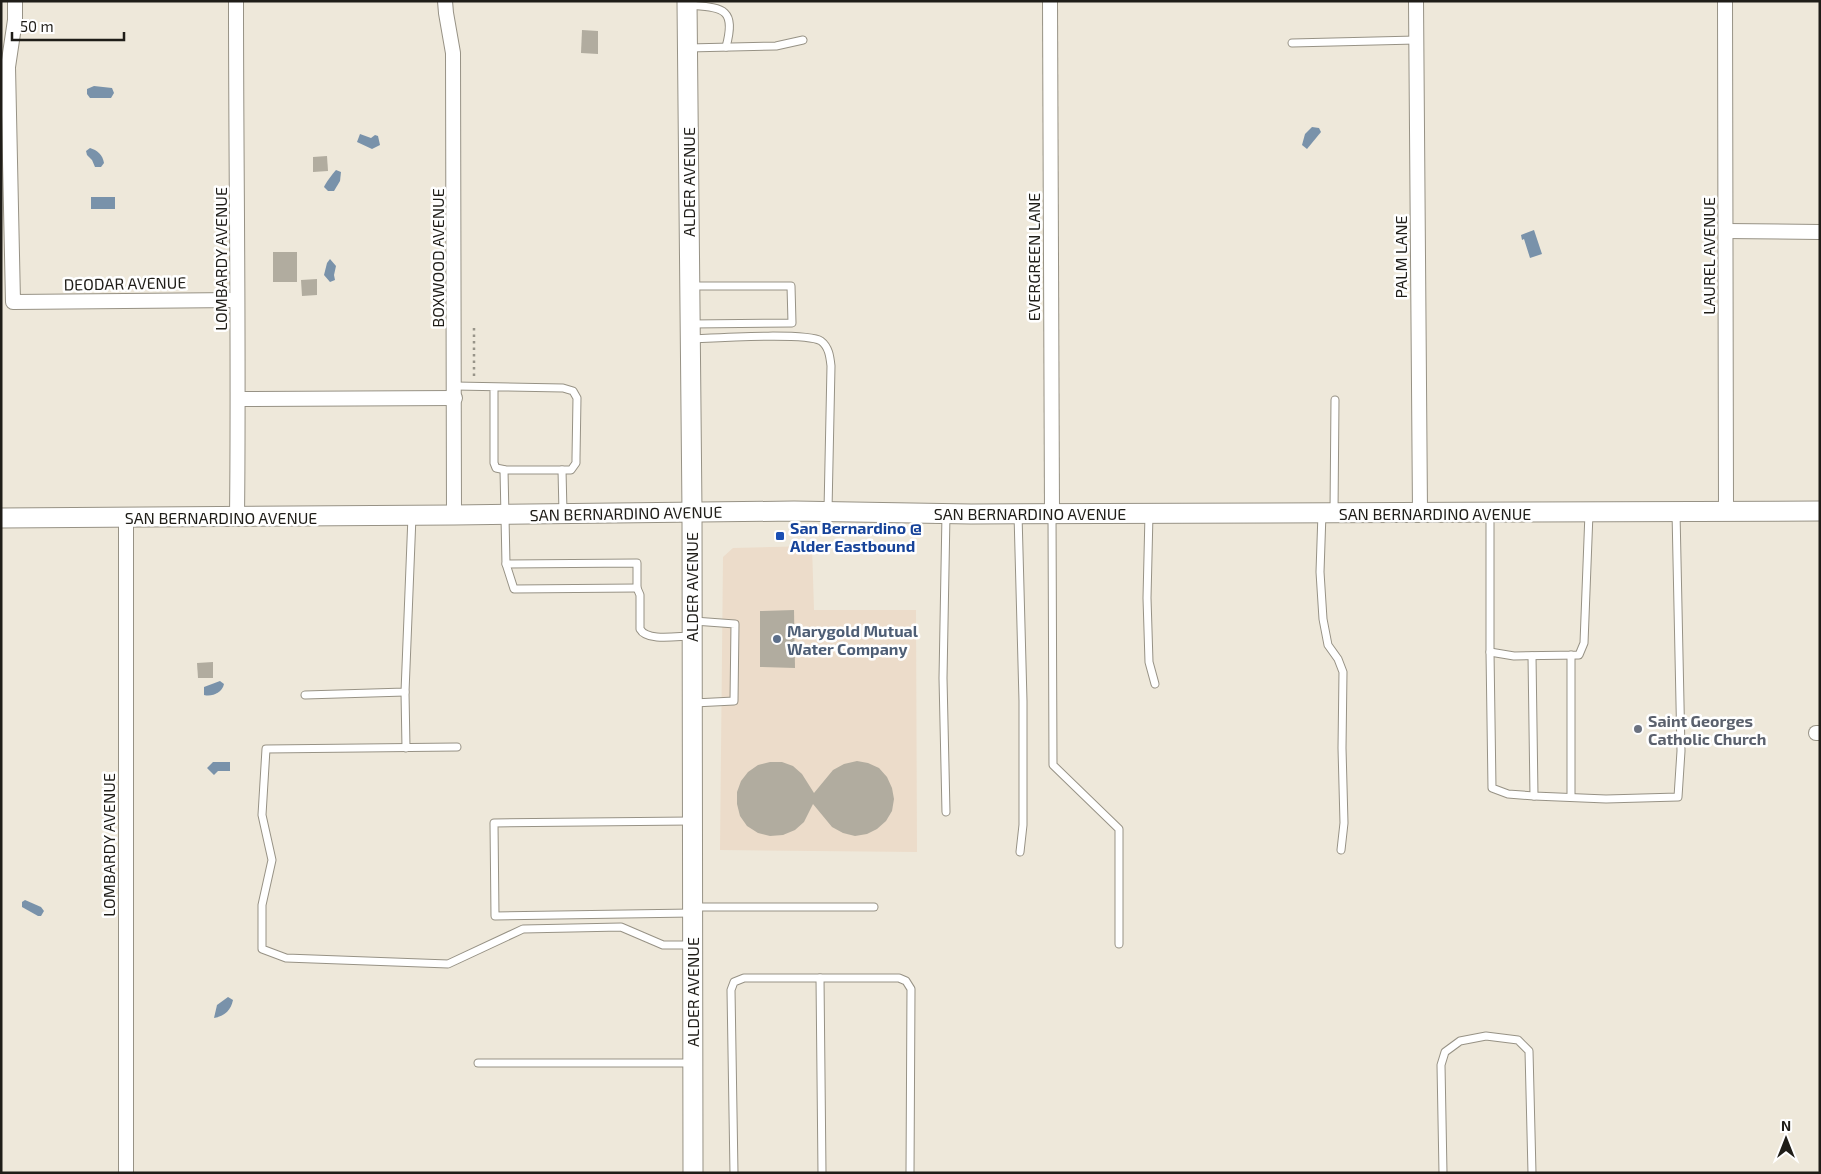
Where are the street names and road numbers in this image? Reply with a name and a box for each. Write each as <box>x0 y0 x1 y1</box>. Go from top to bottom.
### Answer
street label: ALDER AVENUE <box>679 127 698 237</box>
street label: LOMBARDY AVENUE <box>211 187 230 331</box>
street label: BOXWOOD AVENUE <box>428 188 447 328</box>
street label: EVERGREEN LANE <box>1024 193 1043 321</box>
street label: LAUREL AVENUE <box>1699 197 1718 315</box>
street label: PALM LANE <box>1391 215 1410 299</box>
street label: DEODAR AVENUE <box>63 272 187 294</box>
street label: SAN BERNARDINO AVENUE <box>530 502 723 524</box>
street label: SAN BERNARDINO AVENUE <box>934 504 1126 523</box>
street label: SAN BERNARDINO AVENUE <box>1339 504 1531 523</box>
street label: SAN BERNARDINO AVENUE <box>125 508 317 527</box>
street label: ALDER AVENUE <box>682 532 701 642</box>
street label: LOMBARDY AVENUE <box>99 773 118 917</box>
street label: ALDER AVENUE <box>683 937 702 1047</box>

